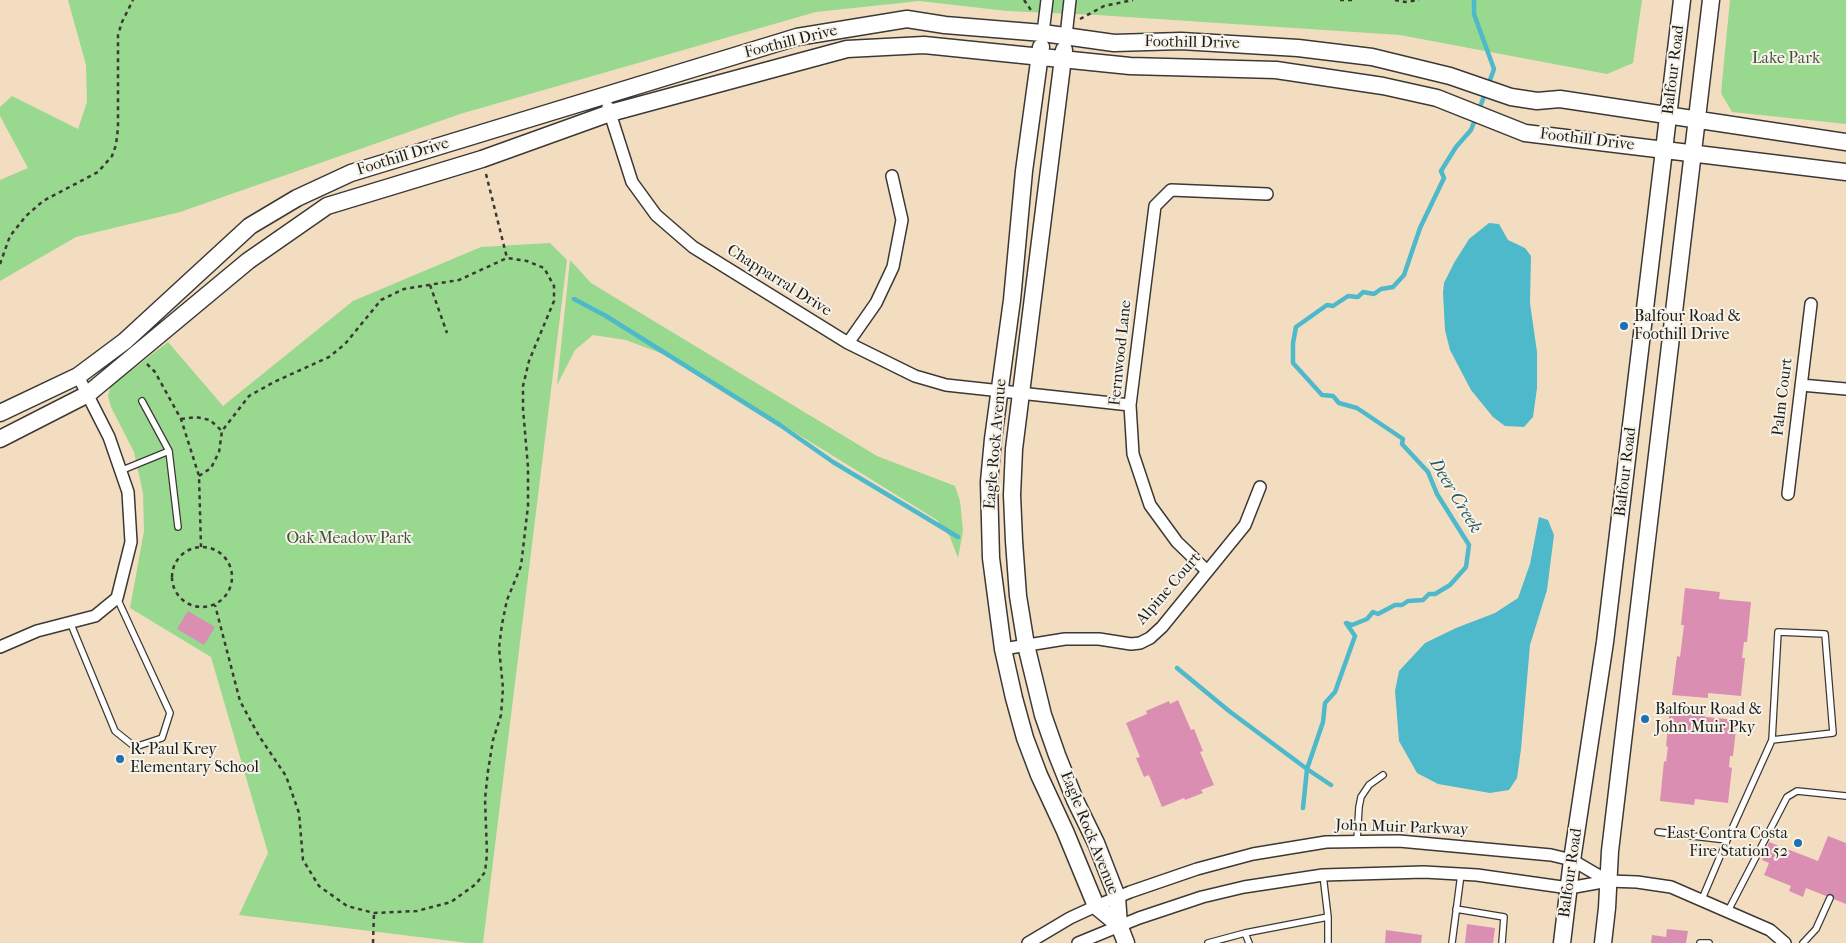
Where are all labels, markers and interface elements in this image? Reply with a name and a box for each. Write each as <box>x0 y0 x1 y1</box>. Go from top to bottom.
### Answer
street label: Foothill Drive <box>742 21 840 63</box>
street label: Balfour Road <box>1659 24 1689 116</box>
street label: Foothill Drive <box>1144 33 1240 53</box>
park label: Lake Park <box>1752 49 1820 69</box>
street label: Foothill Drive <box>1538 125 1636 155</box>
street label: Foothill Drive <box>355 134 451 180</box>
street label: Chapparral Drive <box>723 241 835 321</box>
street label: Fernwood Lane <box>1106 299 1136 407</box>
place label: Balfour Road & Foothill Drive <box>1634 307 1741 345</box>
marker: Balfour Road & Foothill Drive <box>1618 320 1630 332</box>
street label: Palm Court <box>1769 357 1797 437</box>
street label: Eagle Rock Avenue <box>981 378 1011 510</box>
street label: Balfour Road <box>1611 426 1641 518</box>
water label: Deer Creek <box>1424 454 1486 538</box>
park label: Oak Meadow Park <box>286 529 412 549</box>
street label: Alpine Court <box>1133 549 1205 629</box>
place label: Balfour Road & John Muir Pky <box>1655 700 1762 738</box>
marker: Balfour Road & John Muir Pky <box>1639 713 1651 725</box>
place label: R. Paul Krey Elementary School <box>130 740 259 778</box>
marker: R. Paul Krey Elementary School <box>114 753 126 765</box>
street label: Eagle Rock Avenue <box>1056 769 1122 897</box>
street label: John Muir Parkway <box>1335 816 1469 840</box>
place label: East Contra Costa Fire Station 52 <box>1667 824 1788 862</box>
street label: Balfour Road <box>1555 827 1587 919</box>
marker: East Contra Costa Fire Station 52 <box>1792 837 1804 849</box>

